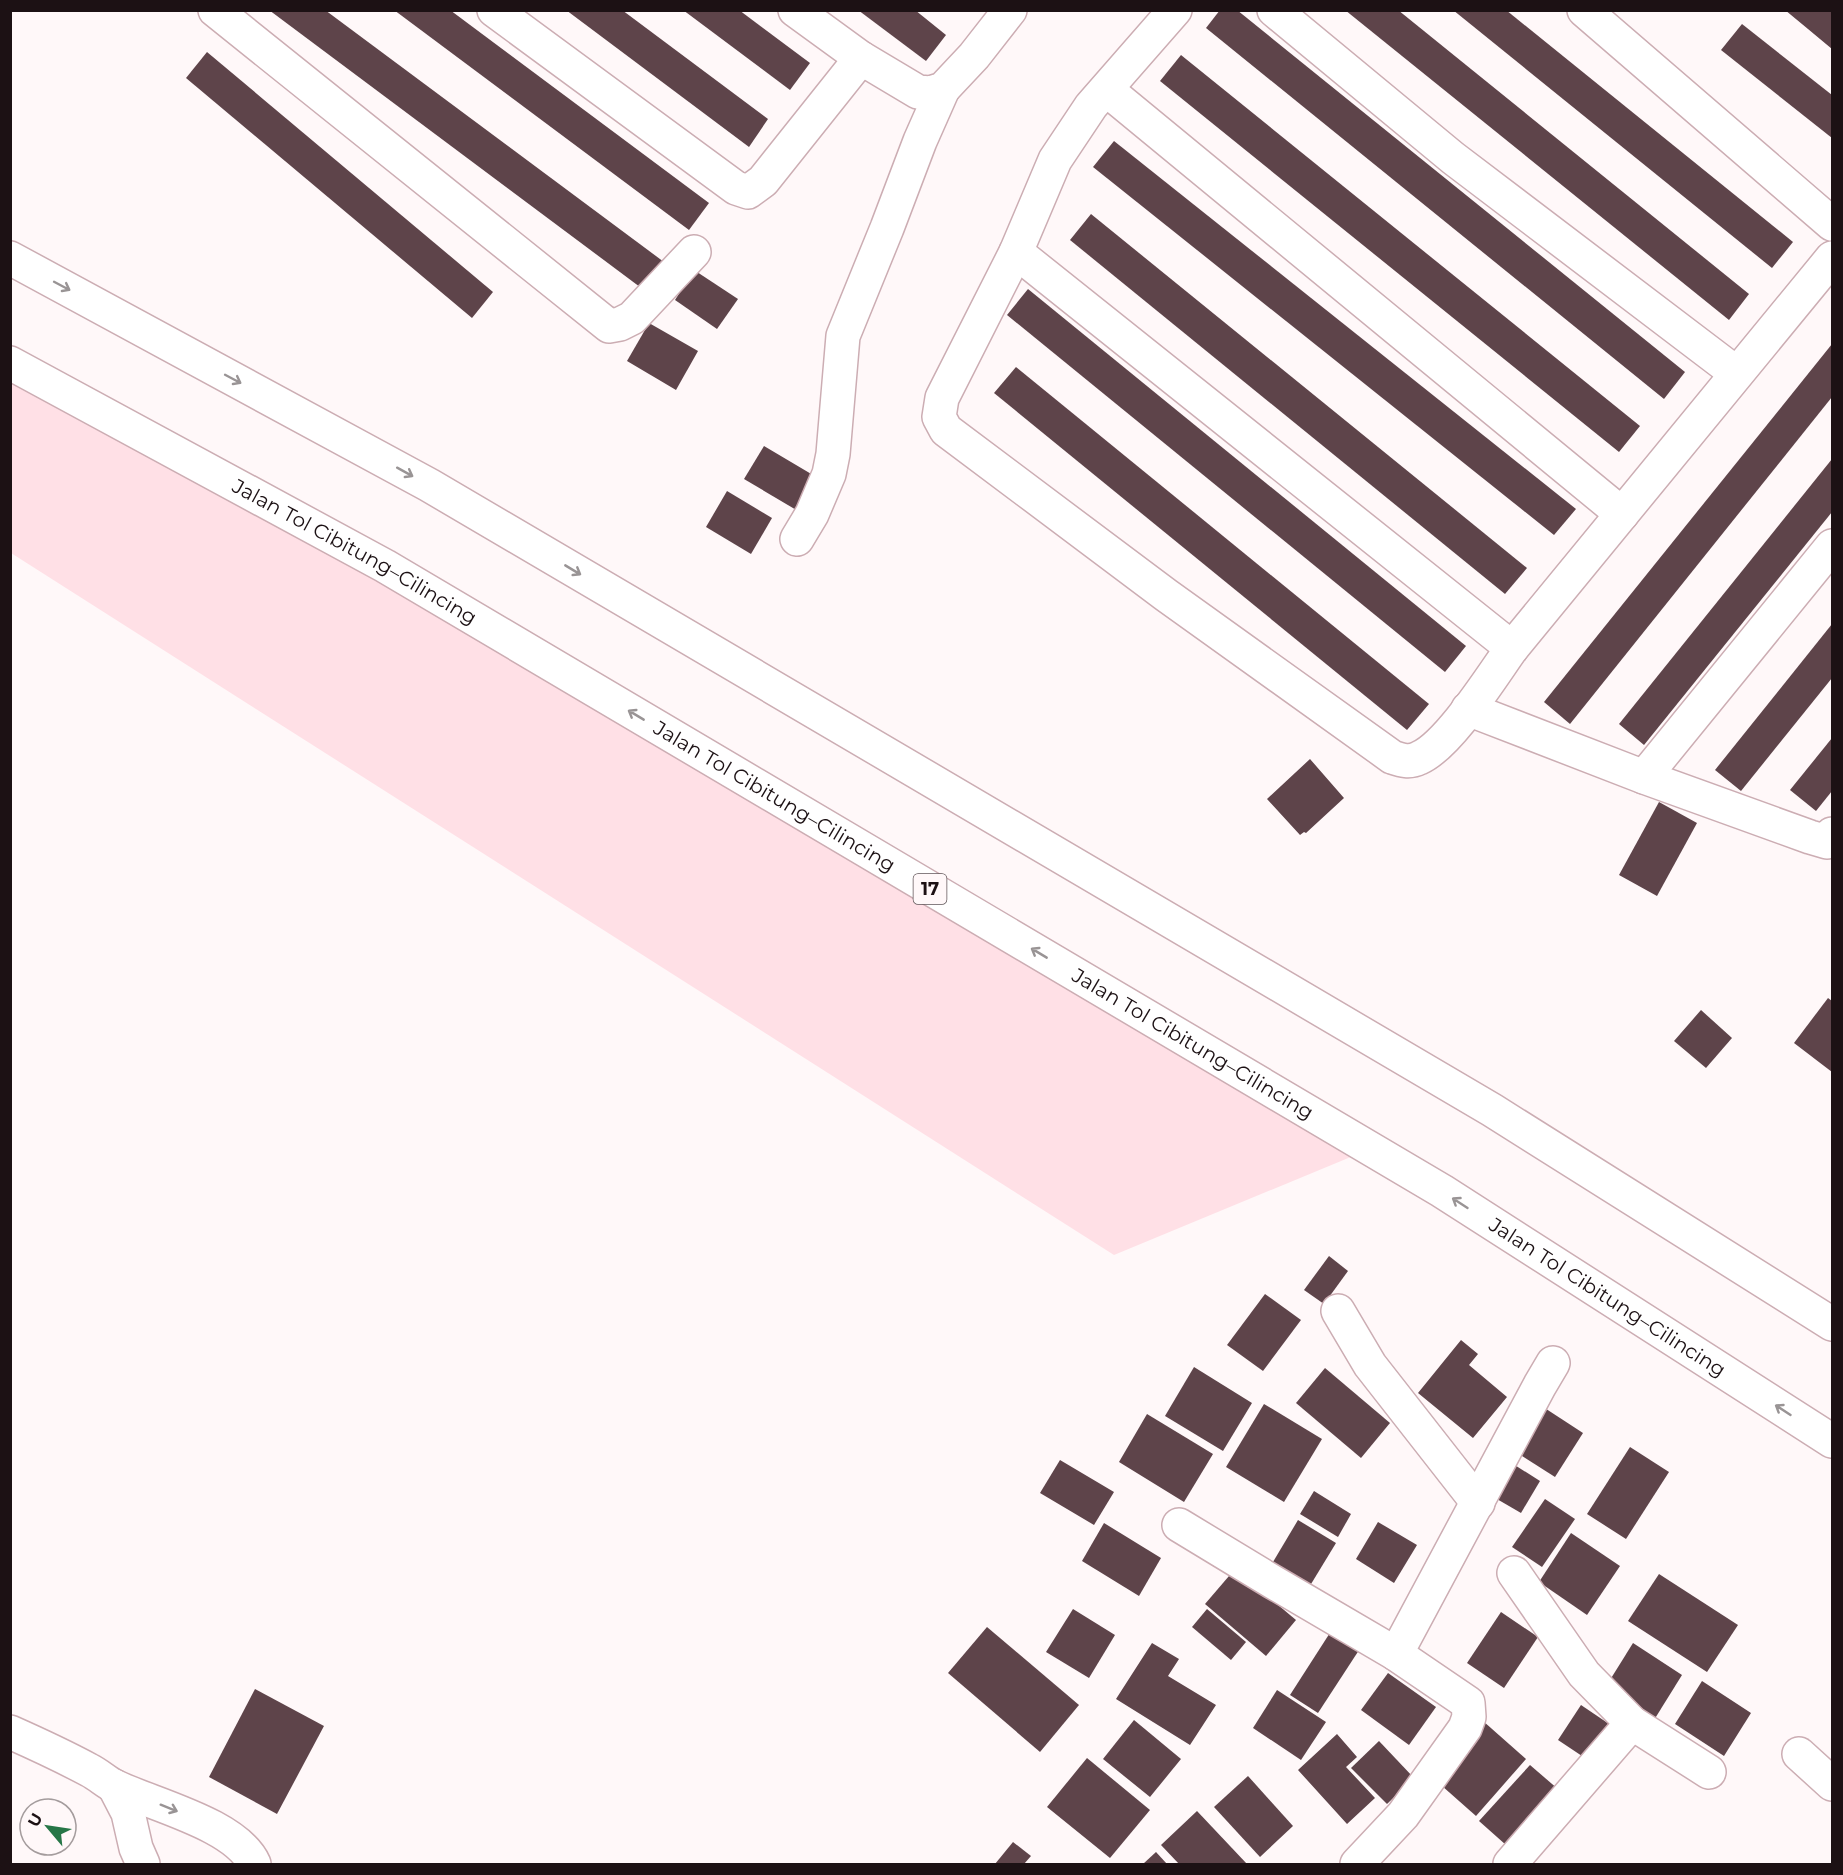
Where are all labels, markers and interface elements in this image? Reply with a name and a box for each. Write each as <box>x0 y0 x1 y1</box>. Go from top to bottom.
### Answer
one-way arrow <box>53 280 70 292</box>
one-way arrow <box>224 374 242 385</box>
one-way arrow <box>395 467 413 478</box>
street label: Jalan Tol Cibitung–Cilincing <box>228 473 481 630</box>
one-way arrow <box>564 564 581 576</box>
one-way arrow <box>628 709 645 721</box>
street label: Jalan Tol Cibitung–Cilincing <box>649 715 900 877</box>
road number: 17 <box>914 874 946 904</box>
one-way arrow <box>1031 947 1048 959</box>
street label: Jalan Tol Cibitung–Cilincing <box>1067 963 1318 1124</box>
one-way arrow <box>1452 1196 1469 1208</box>
street label: Jalan Tol Cibitung–Cilincing <box>1484 1212 1730 1382</box>
one-way arrow <box>1775 1403 1792 1415</box>
north arrow <box>18 1797 78 1857</box>
one-way arrow <box>159 1803 178 1814</box>
text: U <box>24 1810 47 1830</box>

